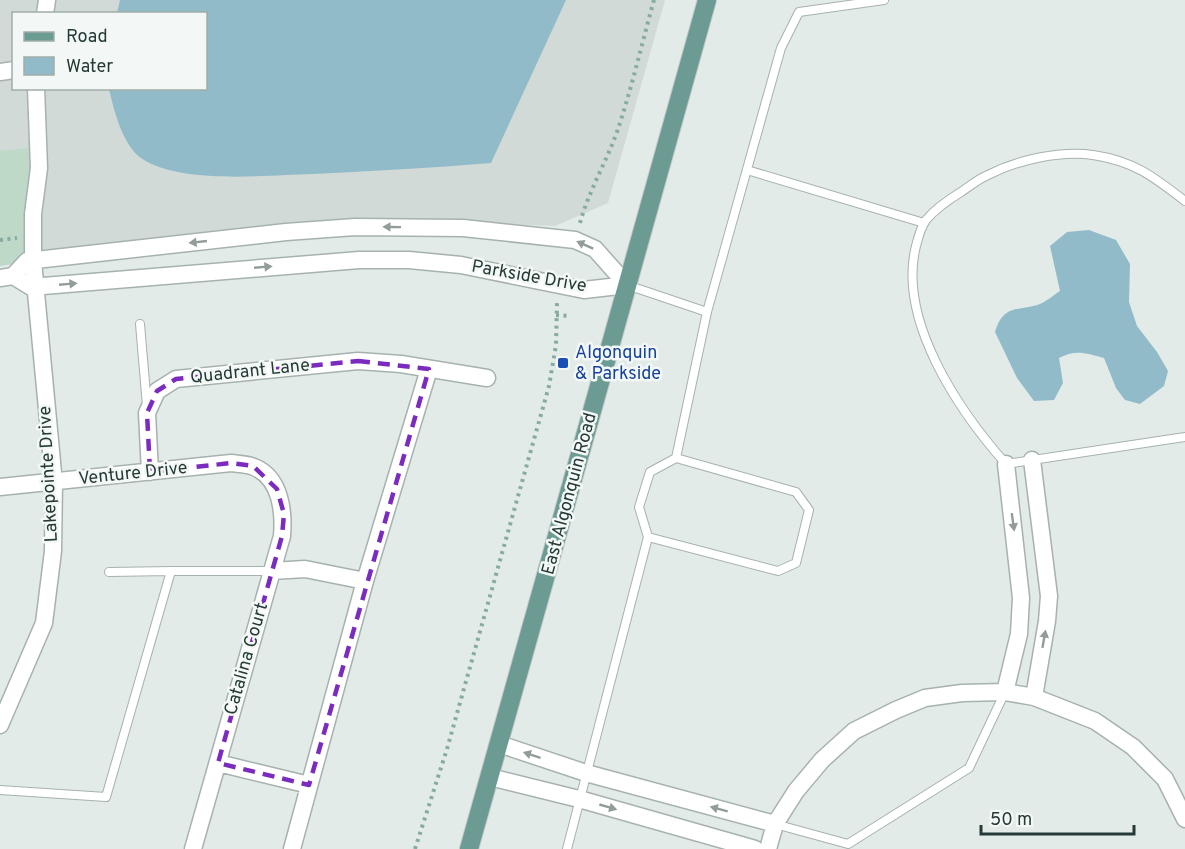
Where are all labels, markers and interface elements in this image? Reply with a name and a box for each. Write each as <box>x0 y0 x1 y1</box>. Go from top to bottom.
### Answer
legend <box>12 12 207 90</box>
text: Road <box>66 26 108 49</box>
text: Water <box>66 56 113 79</box>
one-way arrow <box>383 222 402 232</box>
one-way arrow <box>188 237 207 247</box>
one-way arrow <box>576 240 594 250</box>
street label: Parkside Drive <box>470 256 588 298</box>
one-way arrow <box>253 262 272 272</box>
one-way arrow <box>59 279 78 289</box>
place label: Algonquin & Parkside <box>575 342 661 386</box>
street label: Quadrant Lane <box>189 354 311 390</box>
marker: Algonquin & Parkside <box>556 356 570 370</box>
street label: Lakepointe Drive <box>34 405 64 543</box>
street label: East Algonquin Road <box>537 410 603 578</box>
street label: Venture Drive <box>77 457 189 491</box>
one-way arrow <box>1009 513 1018 532</box>
street label: Catalina Court <box>220 600 274 718</box>
one-way arrow <box>1040 629 1049 648</box>
one-way arrow <box>523 749 541 759</box>
scale bar <box>981 798 1134 836</box>
one-way arrow <box>599 803 617 812</box>
one-way arrow <box>710 804 728 813</box>
text: 50 m <box>990 809 1032 832</box>

